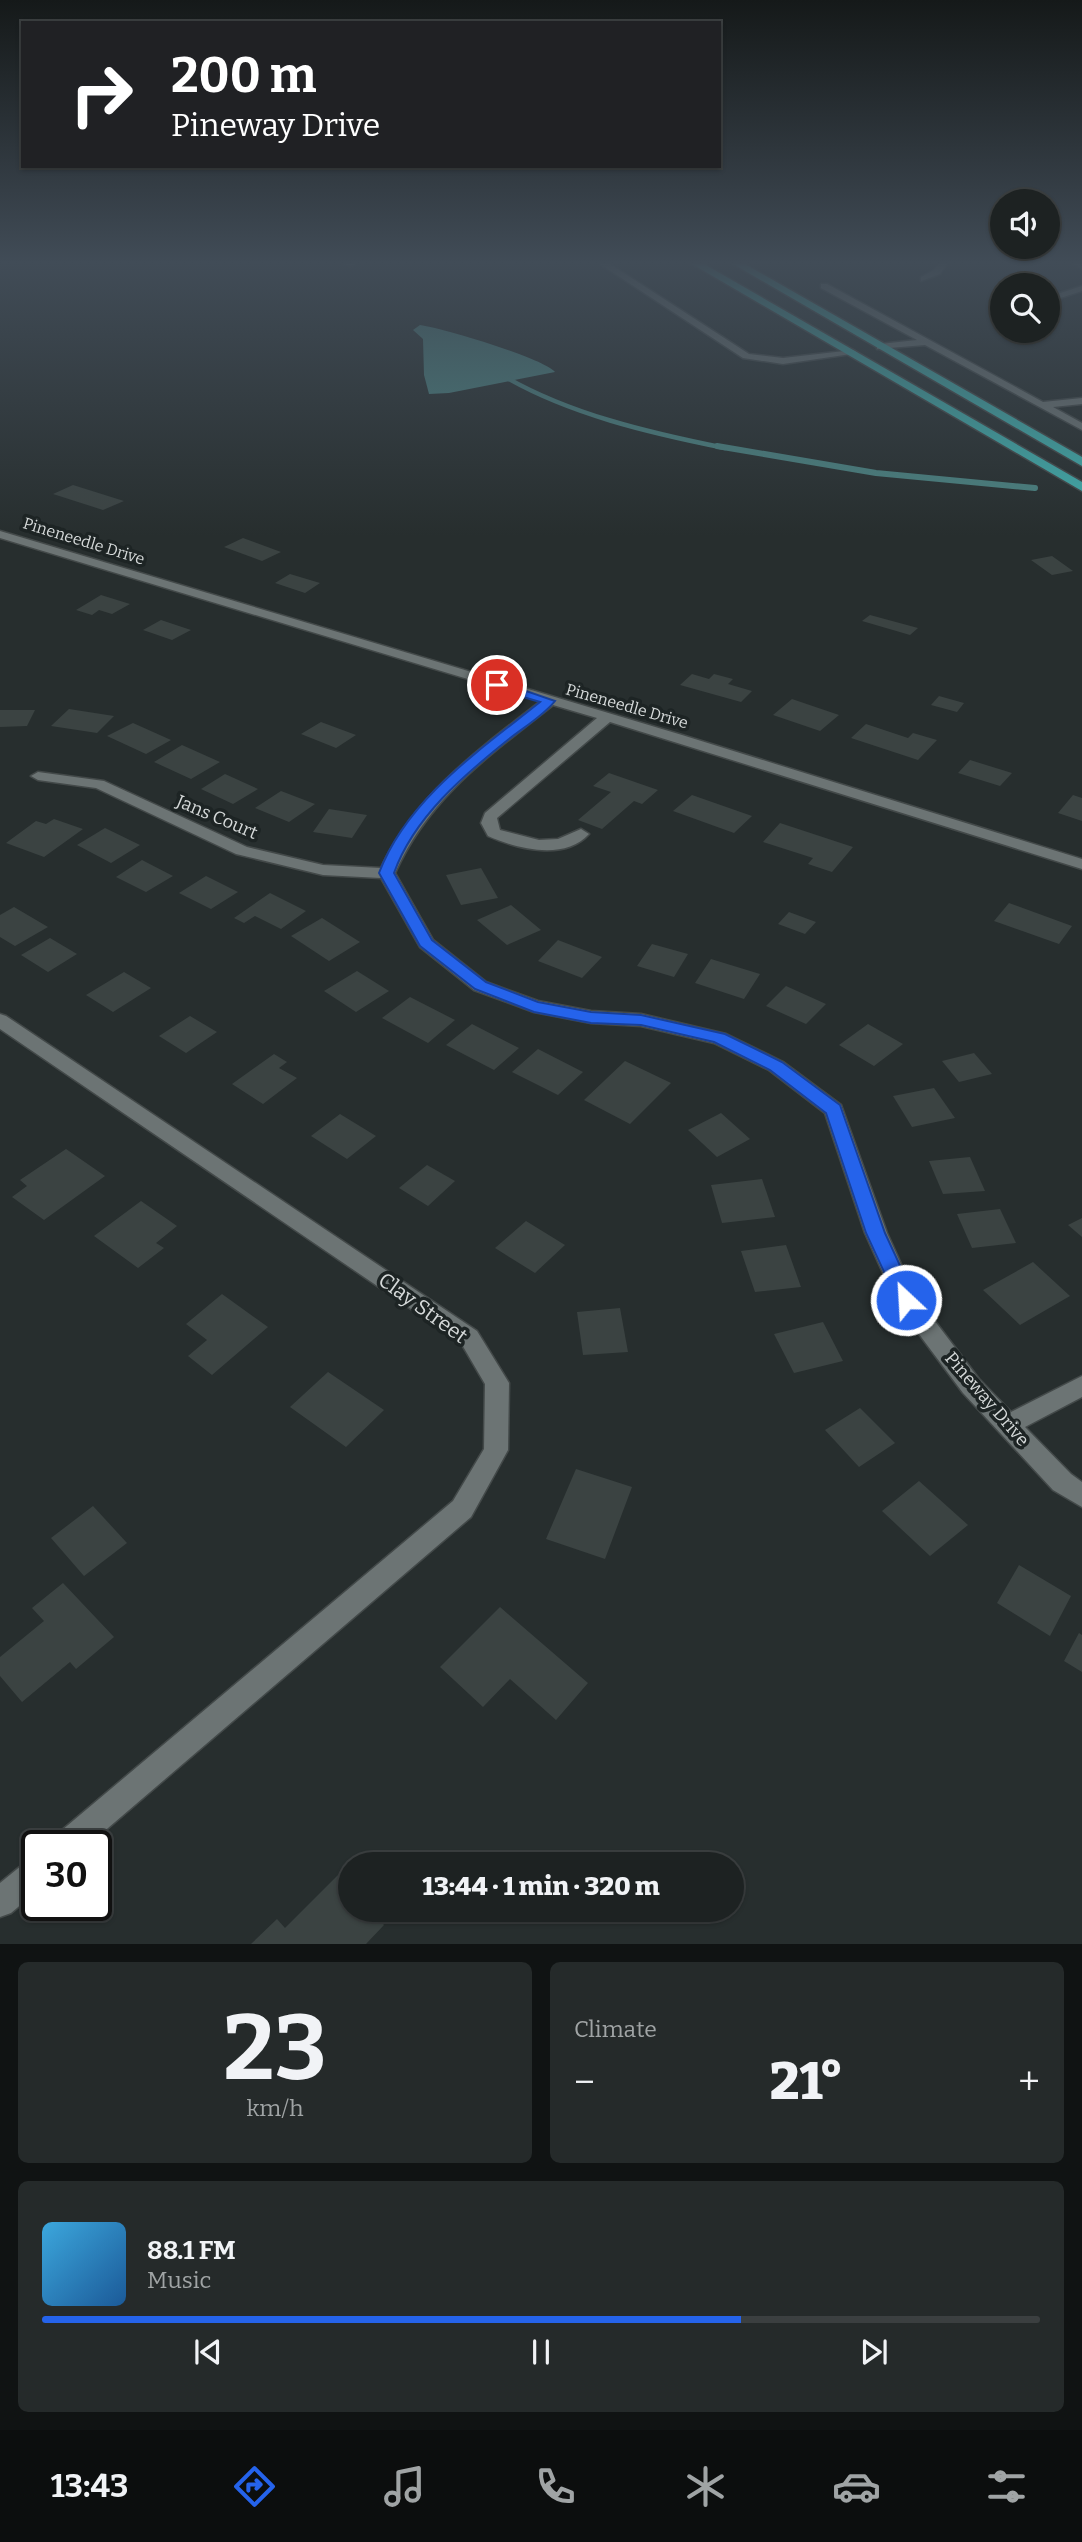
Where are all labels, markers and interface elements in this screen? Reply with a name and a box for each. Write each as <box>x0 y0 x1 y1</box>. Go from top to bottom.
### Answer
text: 200 m <box>171 46 316 105</box>
icon: right <box>56 49 147 140</box>
text: Pineway Drive <box>171 106 380 144</box>
map controls <box>990 189 1060 343</box>
button: sound <box>990 189 1060 259</box>
button: search <box>990 273 1060 343</box>
street label: Pineneedle Drive <box>21 513 147 569</box>
pin <box>467 655 527 715</box>
icon: arrive <box>478 666 516 704</box>
street label: Pineneedle Drive <box>564 679 690 733</box>
street label: Jans Court <box>172 790 261 844</box>
position arrow <box>869 1263 943 1337</box>
street label: Clay Street <box>373 1267 473 1349</box>
street label: Pineway Drive <box>940 1347 1034 1451</box>
speed limit sign: 30 <box>21 1830 112 1921</box>
text: 13:44 · 1 min · 320 m <box>422 1871 660 1902</box>
text: 23 <box>223 1994 327 2103</box>
text: Climate <box>574 2015 657 2043</box>
text: 21° <box>770 2050 843 2113</box>
text: − <box>574 2059 595 2105</box>
text: + <box>1018 2059 1040 2105</box>
text: km/h <box>247 2094 303 2122</box>
text: 88.1 FM <box>147 2235 236 2266</box>
text: Music <box>147 2266 211 2294</box>
icon: previous <box>189 2333 227 2371</box>
icon: pause <box>522 2333 560 2371</box>
icon: next <box>855 2333 893 2371</box>
icon: directions <box>230 2462 279 2511</box>
icon: music <box>380 2462 429 2511</box>
icon: phone <box>531 2462 580 2511</box>
icon: climate <box>681 2462 730 2511</box>
icon: car <box>832 2462 881 2511</box>
icon: filters <box>982 2462 1031 2511</box>
text: 13:43 <box>51 2467 128 2505</box>

